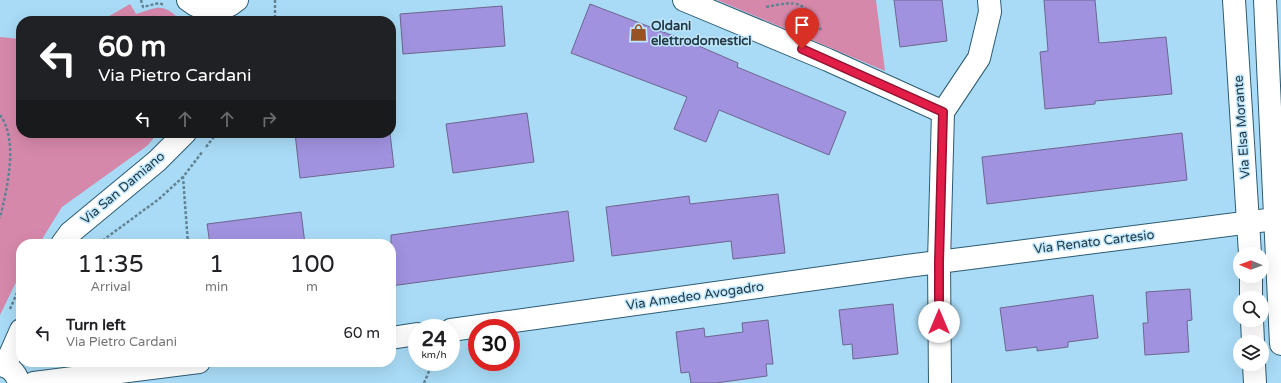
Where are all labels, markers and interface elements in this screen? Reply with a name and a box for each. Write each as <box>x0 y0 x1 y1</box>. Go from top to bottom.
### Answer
pin <box>785 8 819 49</box>
icon: arrive <box>791 14 813 36</box>
place label: Oldani elettrodomestici <box>651 18 752 49</box>
shop icon: Oldani elettrodomestici <box>628 23 648 43</box>
text: 60 m <box>98 30 166 64</box>
icon: left <box>32 32 84 84</box>
text: Via Pietro Cardani <box>98 64 252 86</box>
street label: Via Elsa Morante <box>1230 75 1254 179</box>
icon: left <box>132 108 154 130</box>
icon: ahead <box>174 108 196 130</box>
icon: ahead <box>216 108 238 130</box>
icon: right <box>258 108 280 130</box>
street label: Via San Damiano <box>78 148 168 228</box>
street label: Via Renato Cartesio <box>1033 227 1155 257</box>
north arrow <box>1233 247 1269 283</box>
map controls <box>1233 247 1269 371</box>
text: 11:35 <box>77 250 144 279</box>
text: 1 <box>209 250 224 279</box>
text: 100 <box>289 250 335 279</box>
street label: Via Amedeo Avogadro <box>625 278 765 314</box>
text: Arrival <box>90 279 131 295</box>
text: min <box>205 279 228 295</box>
text: m <box>306 279 318 295</box>
button: search <box>1233 291 1269 327</box>
position arrow <box>918 301 960 343</box>
text: Turn left <box>66 316 126 334</box>
speed limit sign: 30 <box>468 319 520 371</box>
icon: left <box>32 322 54 344</box>
text: 60 m <box>343 324 380 342</box>
text: 24 <box>421 328 447 352</box>
text: Via Pietro Cardani <box>66 334 177 350</box>
button: layers <box>1233 335 1269 371</box>
text: km/h <box>421 349 447 361</box>

